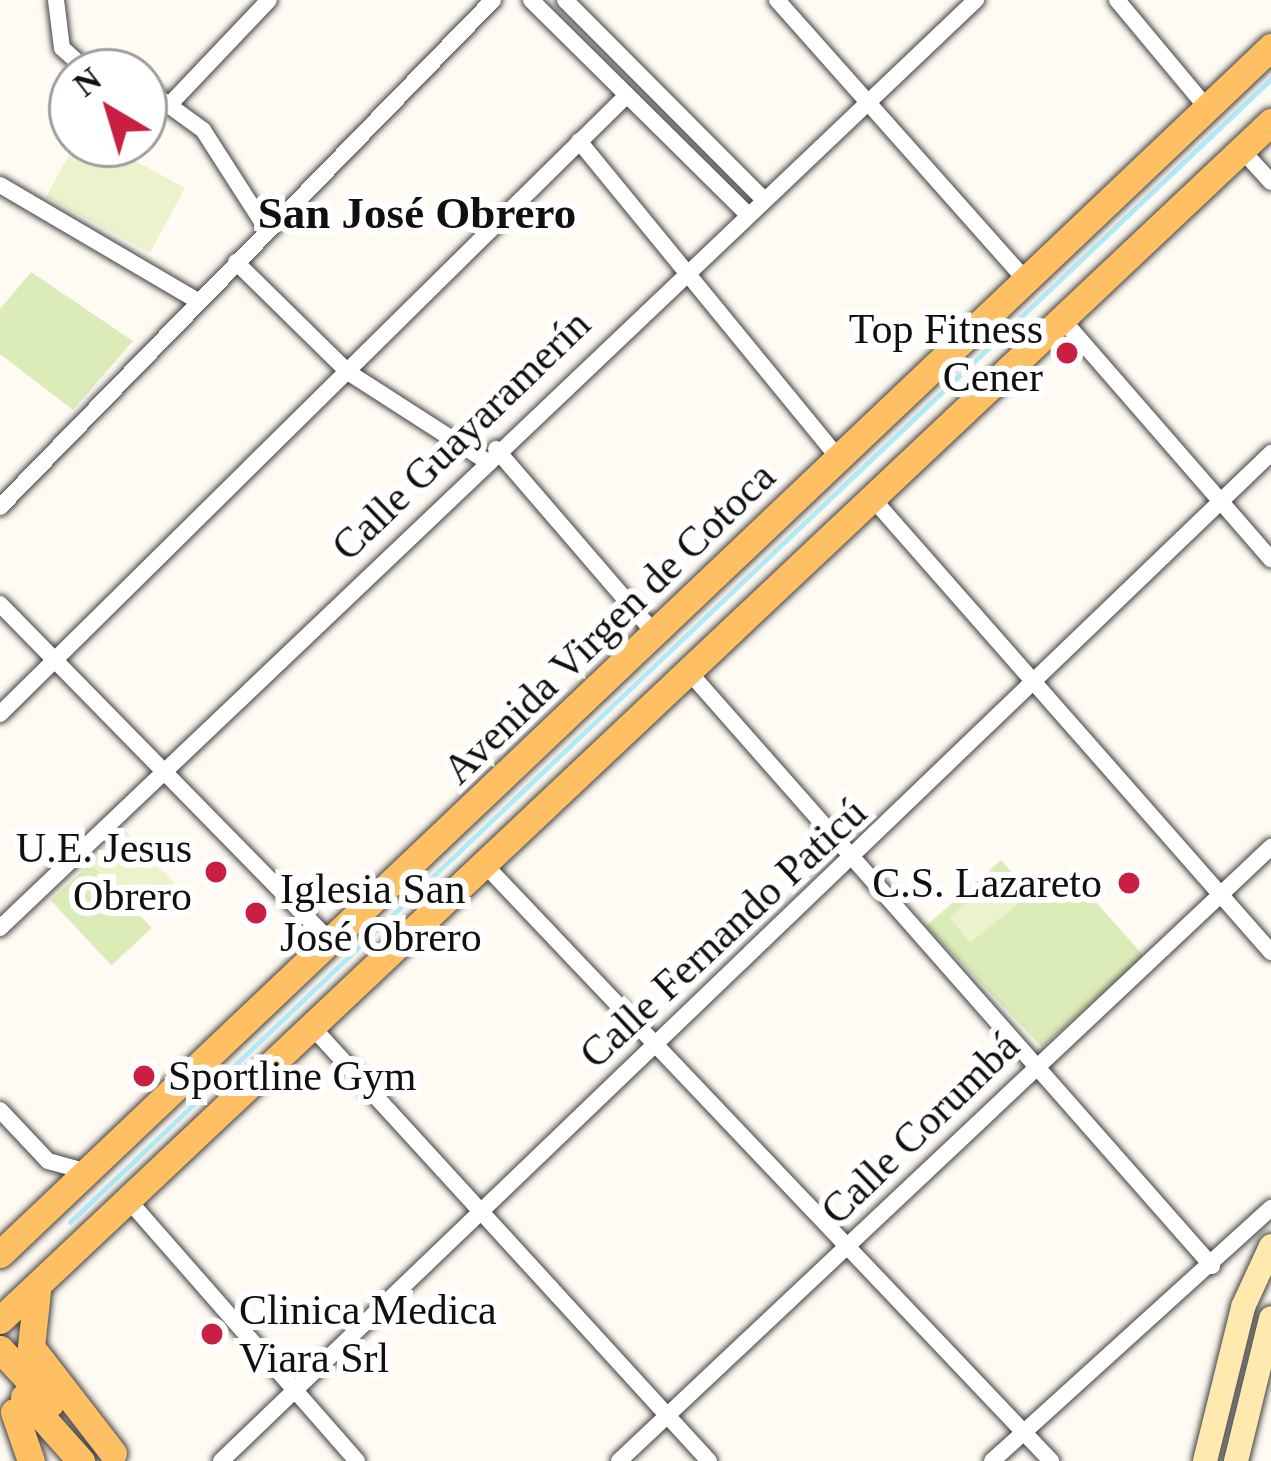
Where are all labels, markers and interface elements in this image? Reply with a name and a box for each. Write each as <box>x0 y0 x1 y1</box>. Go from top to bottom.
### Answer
north arrow <box>48 48 168 168</box>
text: N <box>67 60 108 104</box>
district label: San José Obrero <box>258 187 576 241</box>
street label: Calle Guayaramerín <box>321 299 601 571</box>
place label: Top Fitness Cener <box>849 304 1043 403</box>
marker: Top Fitness Cener <box>1054 340 1080 366</box>
street label: Avenida Virgen de Cotoca <box>432 451 786 795</box>
street label: Calle Fernando Paticú <box>569 787 877 1079</box>
place label: U.E. Jesus Obrero <box>16 823 192 922</box>
place label: C.S. Lazareto <box>872 858 1102 908</box>
marker: U.E. Jesus Obrero <box>203 859 229 885</box>
place label: Iglesia San José Obrero <box>280 864 482 962</box>
marker: C.S. Lazareto <box>1113 867 1145 899</box>
marker: Iglesia San José Obrero <box>243 900 269 926</box>
street label: Calle Corumbá <box>811 1021 1029 1235</box>
place label: Sportline Gym <box>168 1051 416 1101</box>
marker: Sportline Gym <box>131 1063 157 1089</box>
place label: Clinica Medica Viara Srl <box>239 1285 497 1384</box>
marker: Clinica Medica Viara Srl <box>196 1318 228 1350</box>

